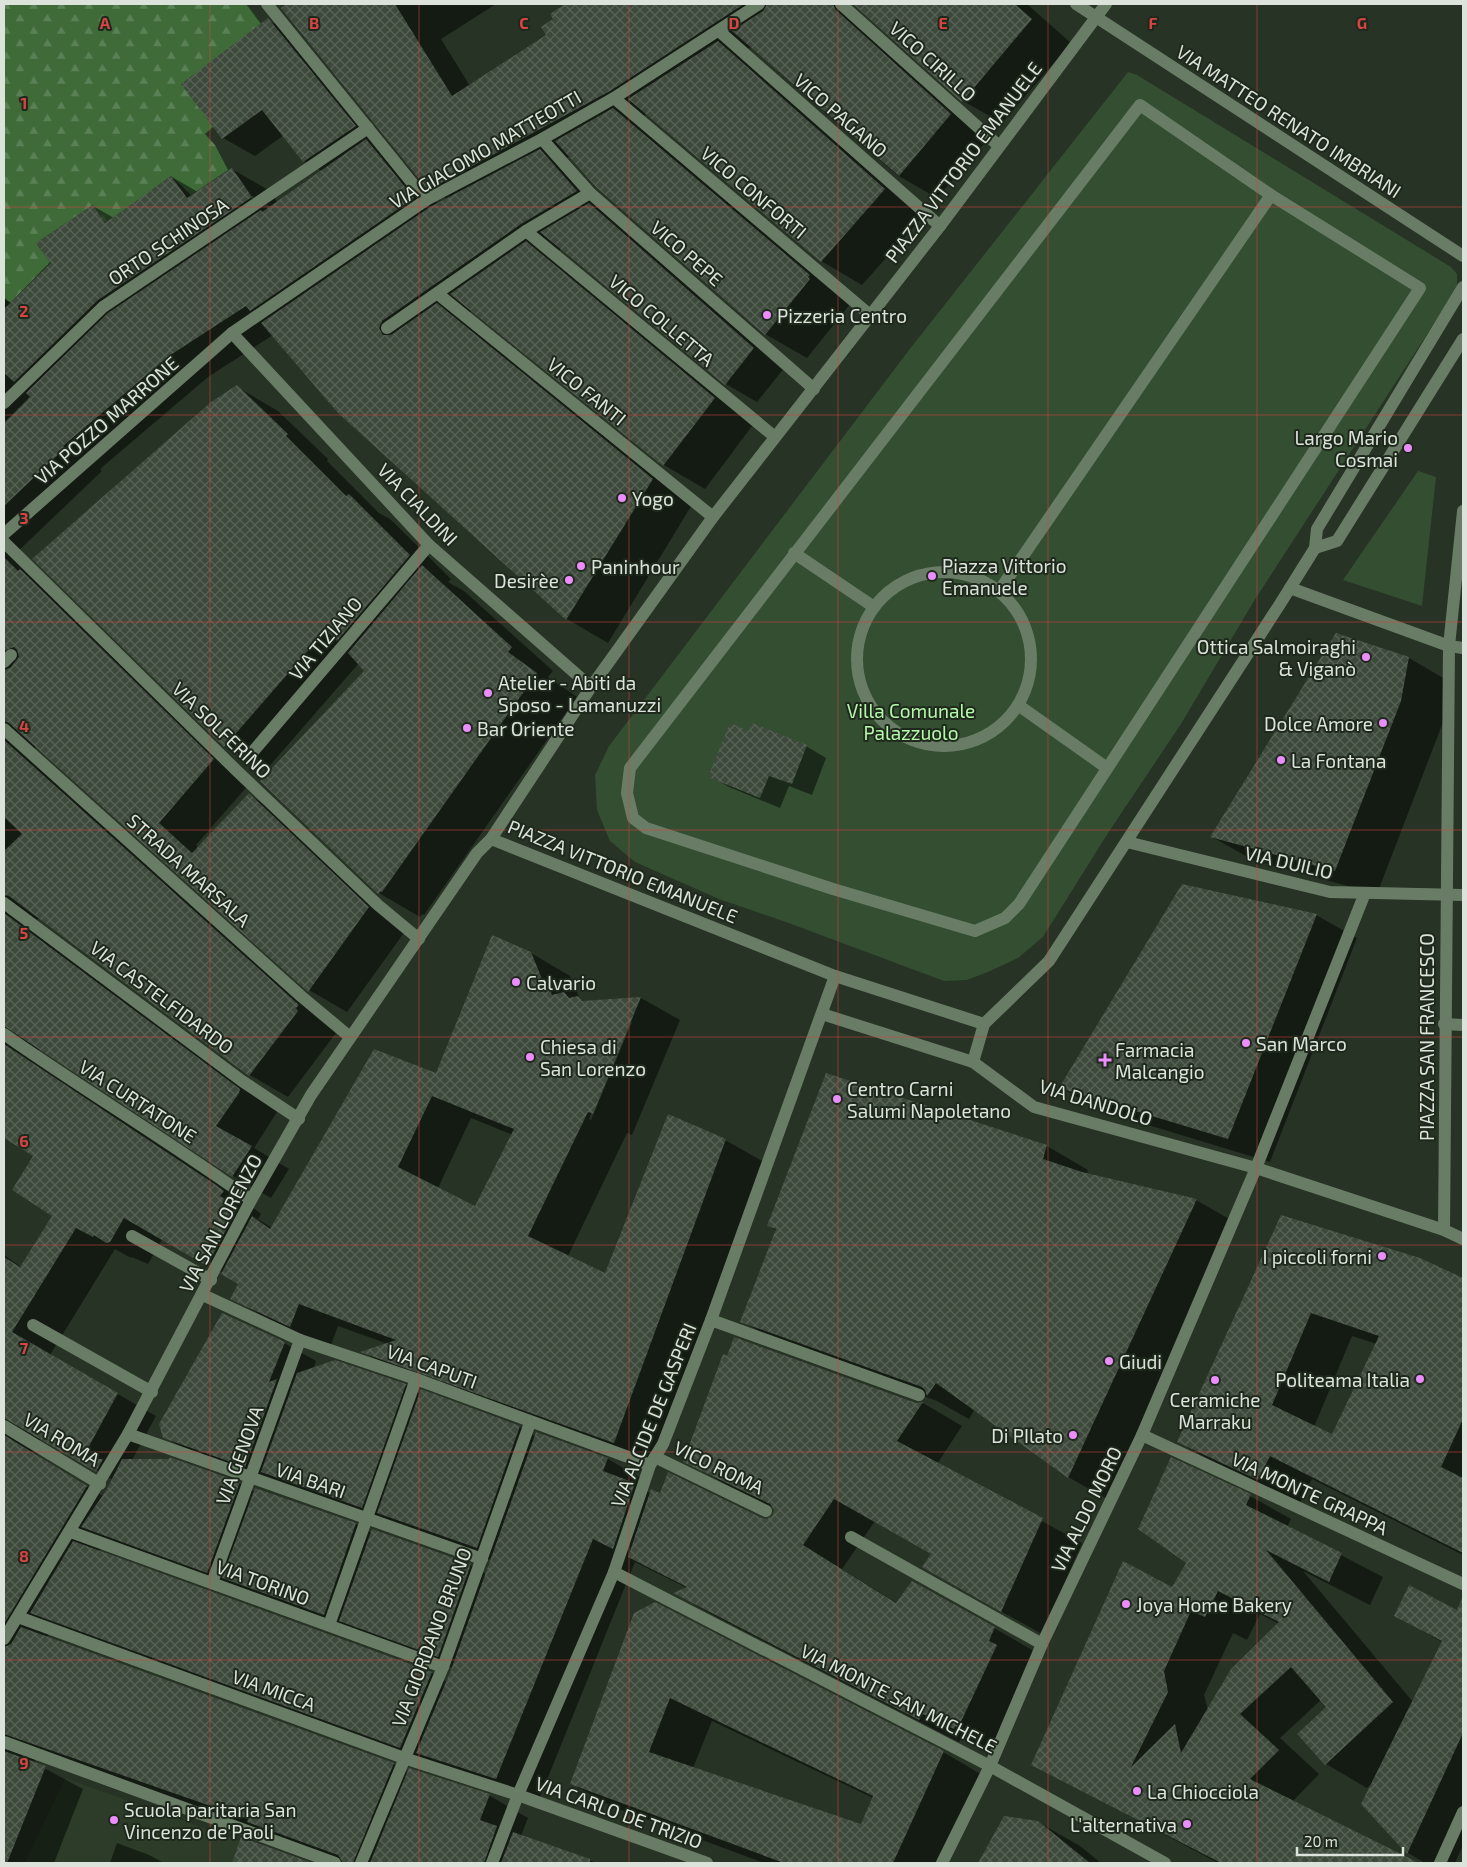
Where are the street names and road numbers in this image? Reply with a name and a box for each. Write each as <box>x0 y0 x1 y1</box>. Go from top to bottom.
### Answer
street label: VICO CIRILLO <box>885 16 981 106</box>
street label: VIA MATTEO RENATO IMBRIANI <box>1172 40 1406 202</box>
street label: PIAZZA VITTORIO EMANUELE <box>880 57 1046 267</box>
street label: VICO PAGANO <box>790 68 892 162</box>
street label: VIA GIACOMO MATTEOTTI <box>385 85 585 213</box>
street label: VICO CONFORTI <box>696 141 812 243</box>
street label: ORTO SCHINOSA <box>104 192 232 290</box>
street label: VICO PEPE <box>646 216 728 290</box>
street label: VICO COLLETTA <box>605 269 719 371</box>
street label: VIA POZZO MARRONE <box>29 351 183 489</box>
street label: VICO FANTI <box>543 352 631 430</box>
street label: VIA CIALDINI <box>373 458 463 550</box>
street label: VIA TIZIANO <box>284 592 366 684</box>
street label: VIA SOLFERINO <box>168 677 276 783</box>
street label: STRADA MARSALA <box>123 809 255 931</box>
street label: PIAZZA VITTORIO EMANUELE <box>505 814 741 928</box>
street label: VIA DUILIO <box>1243 841 1335 883</box>
street label: PIAZZA SAN FRANCESCO <box>1415 933 1438 1141</box>
street label: VIA CASTELFIDARDO <box>86 936 238 1058</box>
street label: VIA CURTATONE <box>75 1055 201 1147</box>
street label: VIA DANDOLO <box>1037 1074 1155 1130</box>
street label: VIA SAN LORENZO <box>174 1150 266 1296</box>
street label: VIA ALCIDE DE GASPERI <box>605 1319 701 1511</box>
street label: VIA CAPUTI <box>384 1339 480 1393</box>
street label: VIA GENOVA <box>211 1402 268 1508</box>
street label: VIA ROMA <box>20 1407 105 1471</box>
street label: VICO ROMA <box>670 1435 768 1499</box>
street label: VIA ALDO MORO <box>1046 1443 1126 1575</box>
street label: VIA MONTE GRAPPA <box>1228 1447 1392 1539</box>
street label: VIA BARI <box>273 1457 349 1503</box>
street label: VIA GIORDANO BRUNO <box>386 1544 476 1730</box>
street label: VIA TORINO <box>213 1554 313 1610</box>
street label: VIA MONTE SAN MICHELE <box>797 1638 1001 1758</box>
street label: VIA MICCA <box>229 1664 319 1716</box>
street label: VIA CARLO DE TRIZIO <box>532 1771 706 1853</box>

